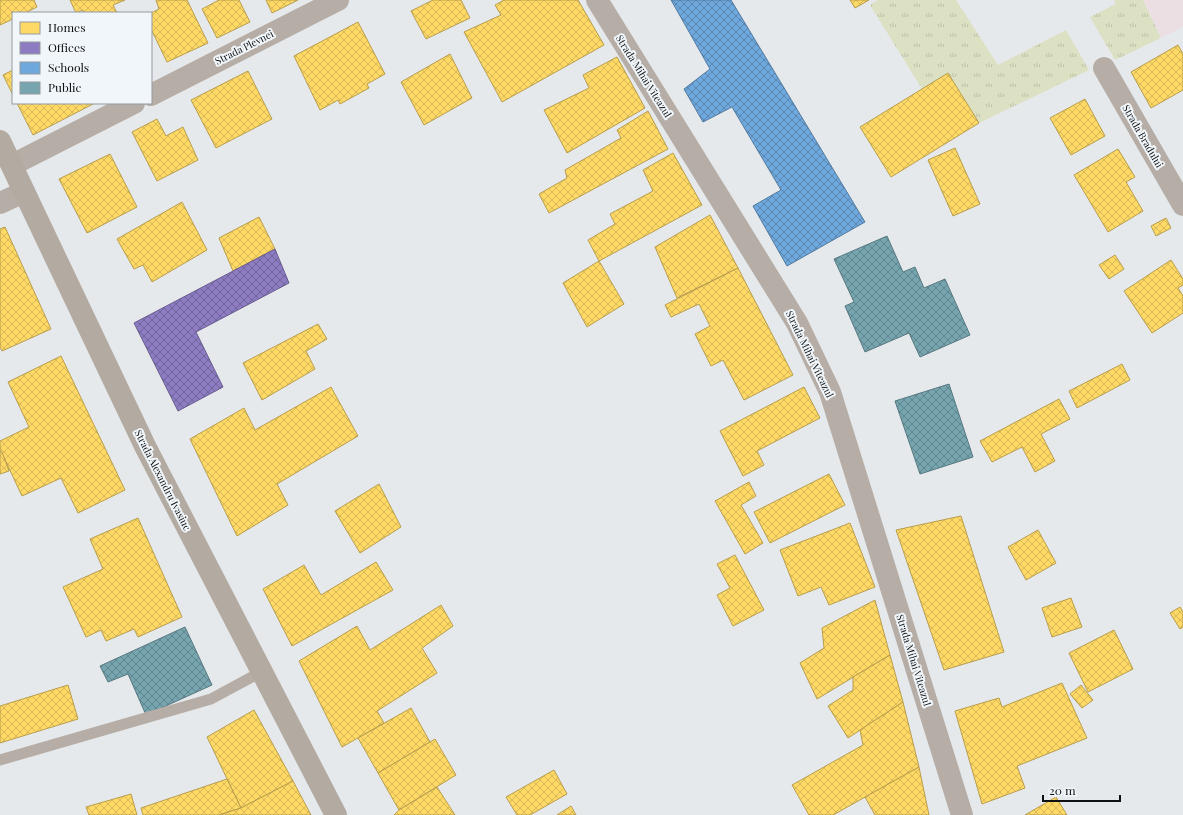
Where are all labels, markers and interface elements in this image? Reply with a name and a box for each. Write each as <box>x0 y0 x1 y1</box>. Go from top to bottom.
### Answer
legend <box>12 12 152 104</box>
text: Homes <box>48 19 86 35</box>
street label: Strada Plevnei <box>212 26 276 68</box>
street label: Strada Mihai Viteazul <box>613 32 675 120</box>
text: Offices <box>48 39 85 55</box>
text: Schools <box>48 59 89 75</box>
text: Public <box>48 79 82 95</box>
street label: Strada Bradului <box>1119 102 1167 170</box>
street label: Strada Mihai Viteazul <box>783 308 837 400</box>
street label: Strada Alexandru Ivasiuc <box>132 427 194 533</box>
street label: Strada Mihai Viteazul <box>893 612 935 708</box>
scale bar <box>1043 777 1120 803</box>
text: 20 m <box>1049 782 1076 798</box>

